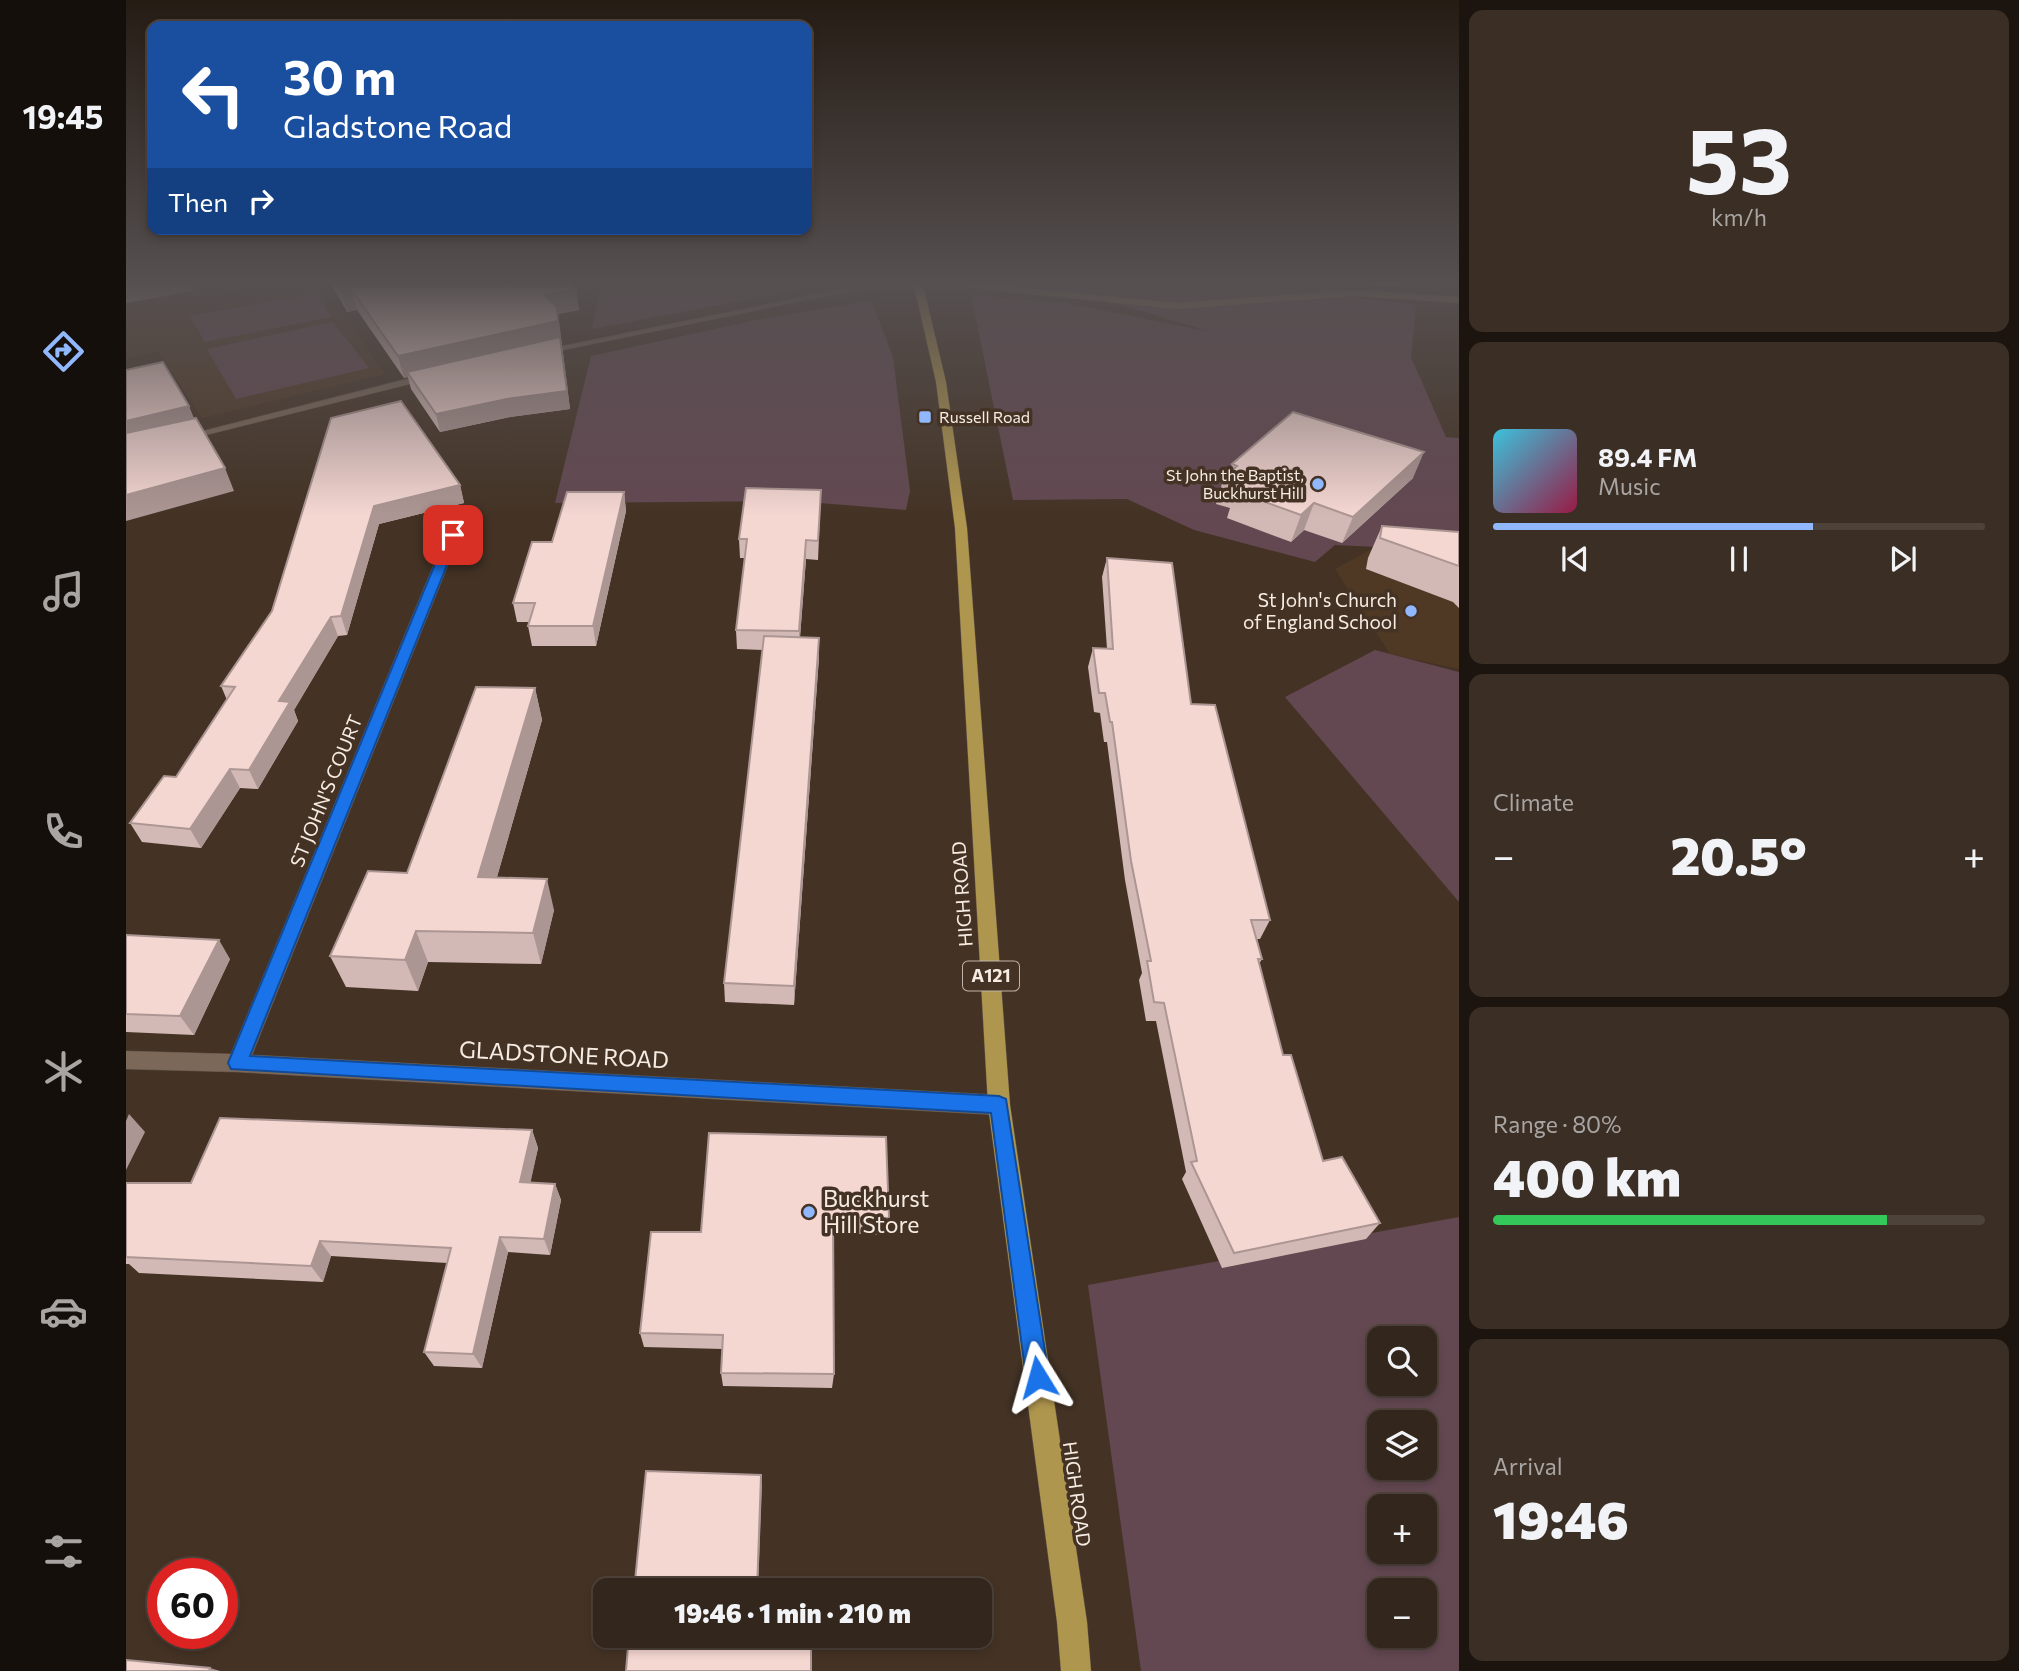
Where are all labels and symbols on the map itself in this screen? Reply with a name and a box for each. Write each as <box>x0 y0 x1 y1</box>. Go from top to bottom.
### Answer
place label: Russell Road <box>939 407 1030 426</box>
marker: Russell Road <box>917 409 933 425</box>
place label: St John the Baptist, Buckhurst Hill <box>1166 465 1304 502</box>
marker: St John the Baptist, Buckhurst Hill <box>1310 476 1326 492</box>
pin <box>423 505 483 565</box>
place label: St John's Church of England School <box>1243 588 1397 633</box>
marker: St John's Church of England School <box>1403 603 1419 619</box>
street label: ST JOHN'S COURT <box>285 711 367 870</box>
street label: HIGH ROAD <box>946 840 977 948</box>
road number: A121 <box>963 961 1019 990</box>
street label: GLADSTONE ROAD <box>458 1035 670 1073</box>
place label: Buckhurst Hill Store <box>823 1184 929 1238</box>
marker: Buckhurst Hill Store <box>801 1204 817 1220</box>
position arrow <box>1001 1340 1075 1414</box>
street label: HIGH ROAD <box>1059 1440 1096 1548</box>
speed limit sign: 60 <box>147 1558 238 1649</box>

